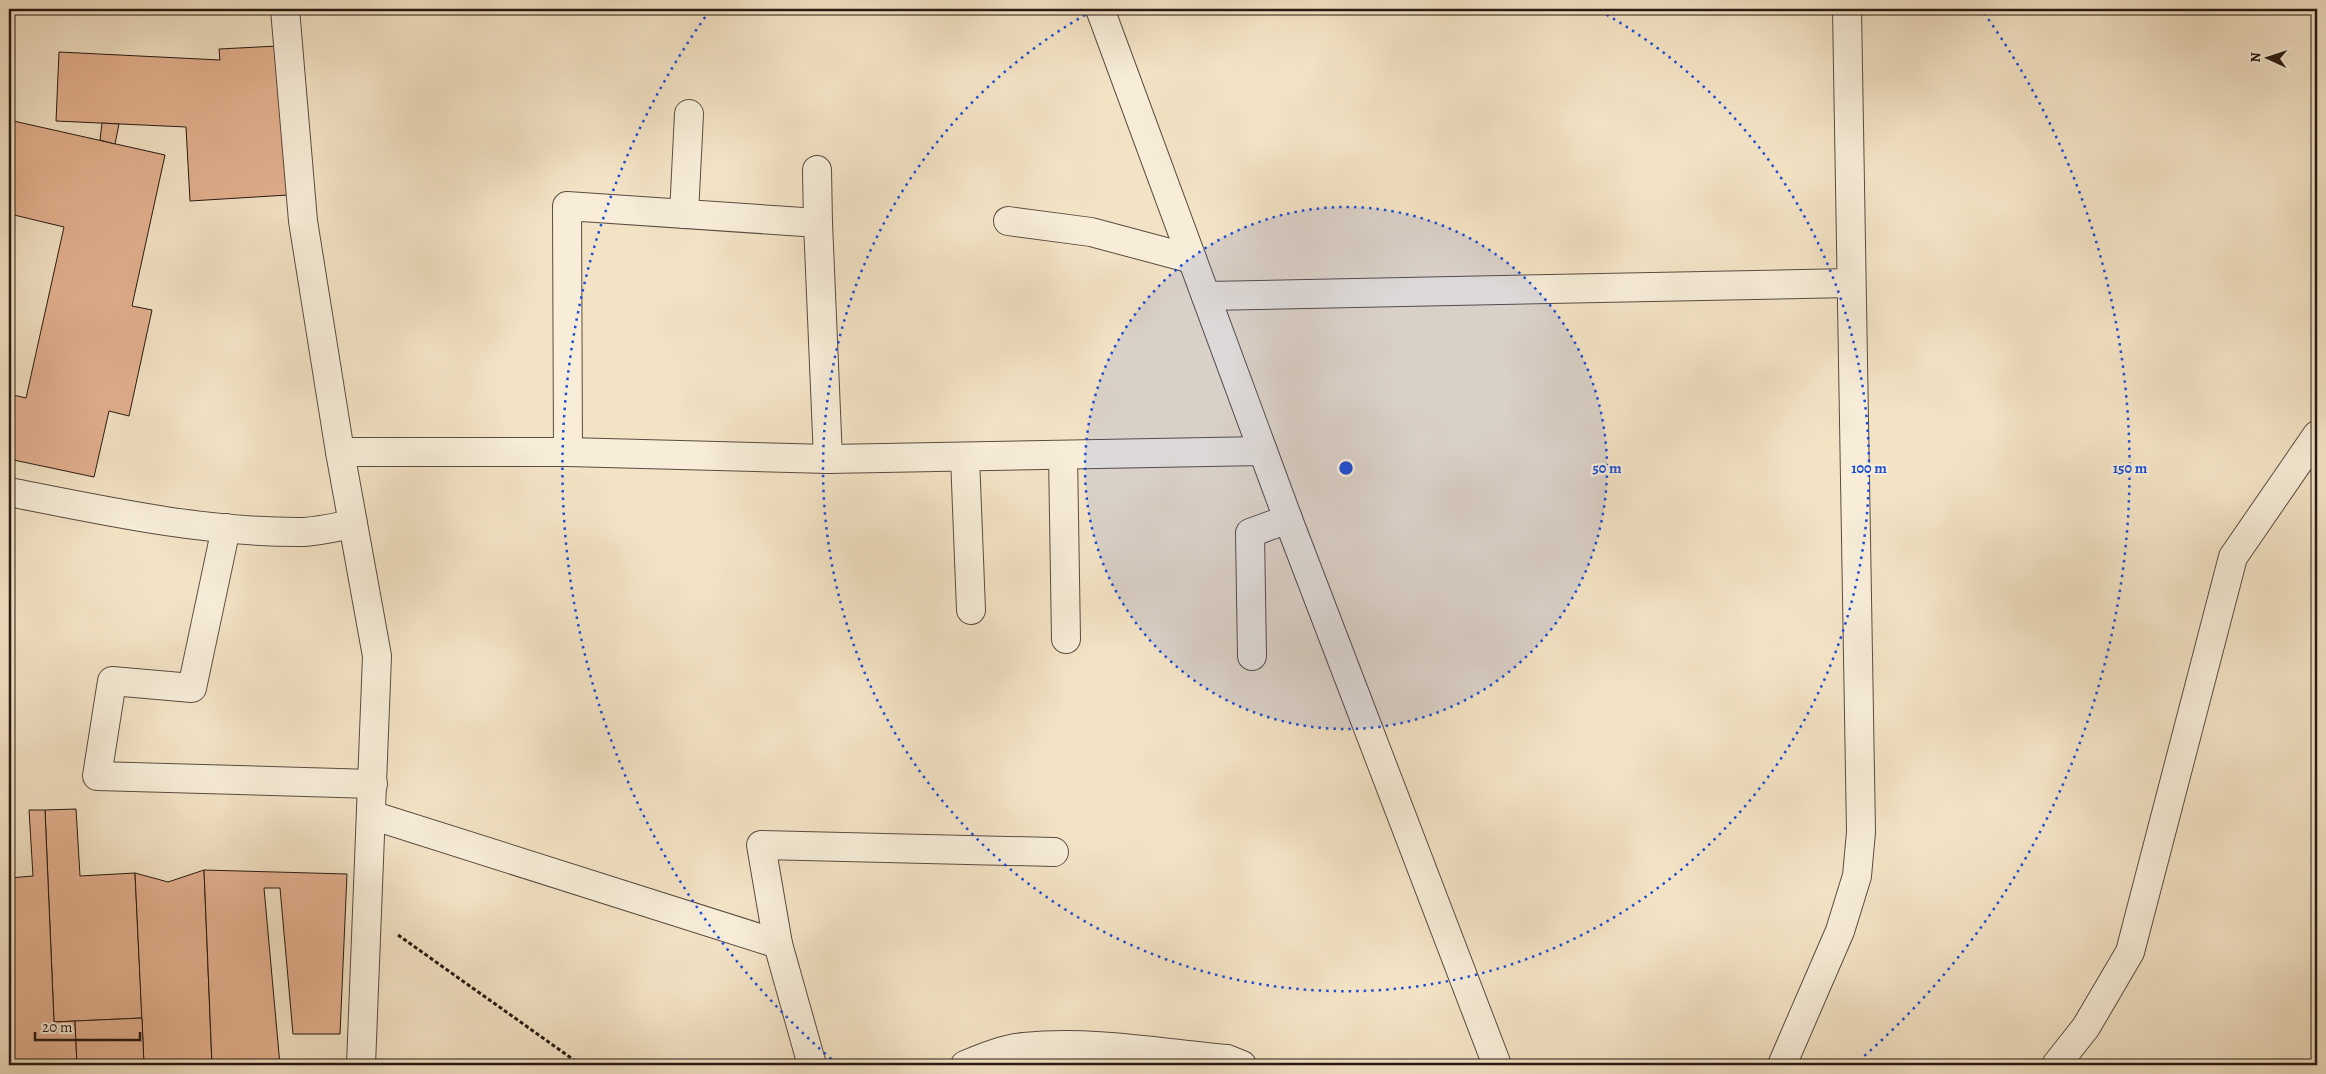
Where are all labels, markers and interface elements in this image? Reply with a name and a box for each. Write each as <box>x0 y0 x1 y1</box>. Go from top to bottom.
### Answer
north arrow <box>2244 32 2294 82</box>
text: N <box>2246 52 2265 63</box>
text: 50 m <box>1592 458 1622 478</box>
text: 100 m <box>1851 458 1887 478</box>
text: 150 m <box>2113 458 2148 478</box>
centre of rings <box>1337 459 1355 477</box>
scale bar <box>35 1009 140 1041</box>
text: 20 m <box>42 1017 73 1037</box>

